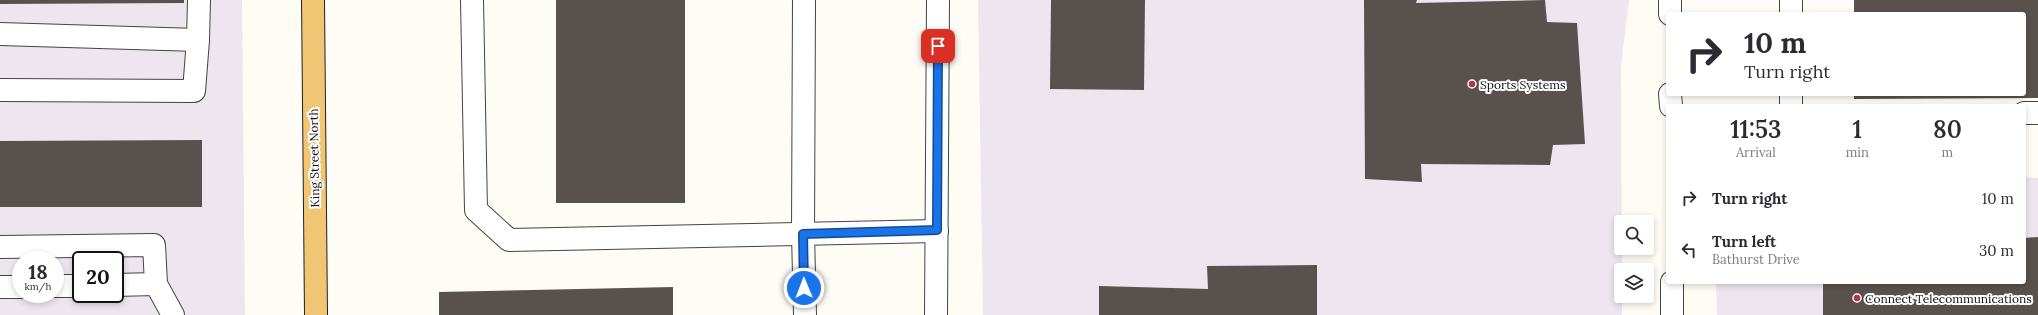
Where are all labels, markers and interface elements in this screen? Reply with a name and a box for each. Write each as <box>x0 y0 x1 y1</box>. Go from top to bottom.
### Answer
text: 10 m <box>1744 25 1806 61</box>
icon: right <box>1678 28 1730 80</box>
pin <box>921 29 955 63</box>
icon: arrive <box>927 35 949 57</box>
text: Turn right <box>1744 60 1830 83</box>
place label: Sports Systems <box>1480 77 1566 92</box>
marker: Sports Systems <box>1467 79 1477 89</box>
street label: King Street North <box>306 108 322 208</box>
text: 11:53 <box>1730 114 1781 145</box>
text: 1 <box>1853 114 1862 145</box>
text: 80 <box>1933 114 1962 145</box>
text: Arrival <box>1736 144 1776 161</box>
text: min <box>1846 144 1869 161</box>
text: m <box>1942 144 1953 161</box>
icon: right <box>1678 187 1700 209</box>
text: Turn right <box>1712 189 1788 208</box>
text: 10 m <box>1982 189 2014 208</box>
map controls <box>1614 215 1654 303</box>
button: search <box>1614 215 1654 255</box>
text: Turn left <box>1712 232 1776 251</box>
icon: left <box>1678 239 1700 261</box>
text: 30 m <box>1979 241 2014 260</box>
speed limit sign: 20 <box>72 251 124 303</box>
text: Bathurst Drive <box>1712 251 1800 268</box>
text: 18 <box>28 259 48 284</box>
button: layers <box>1614 263 1654 303</box>
position arrow <box>783 267 825 309</box>
text: km/h <box>24 280 52 293</box>
place label: Connect Telecommunications <box>1865 291 2032 306</box>
marker: Connect Telecommunications <box>1852 293 1862 303</box>

